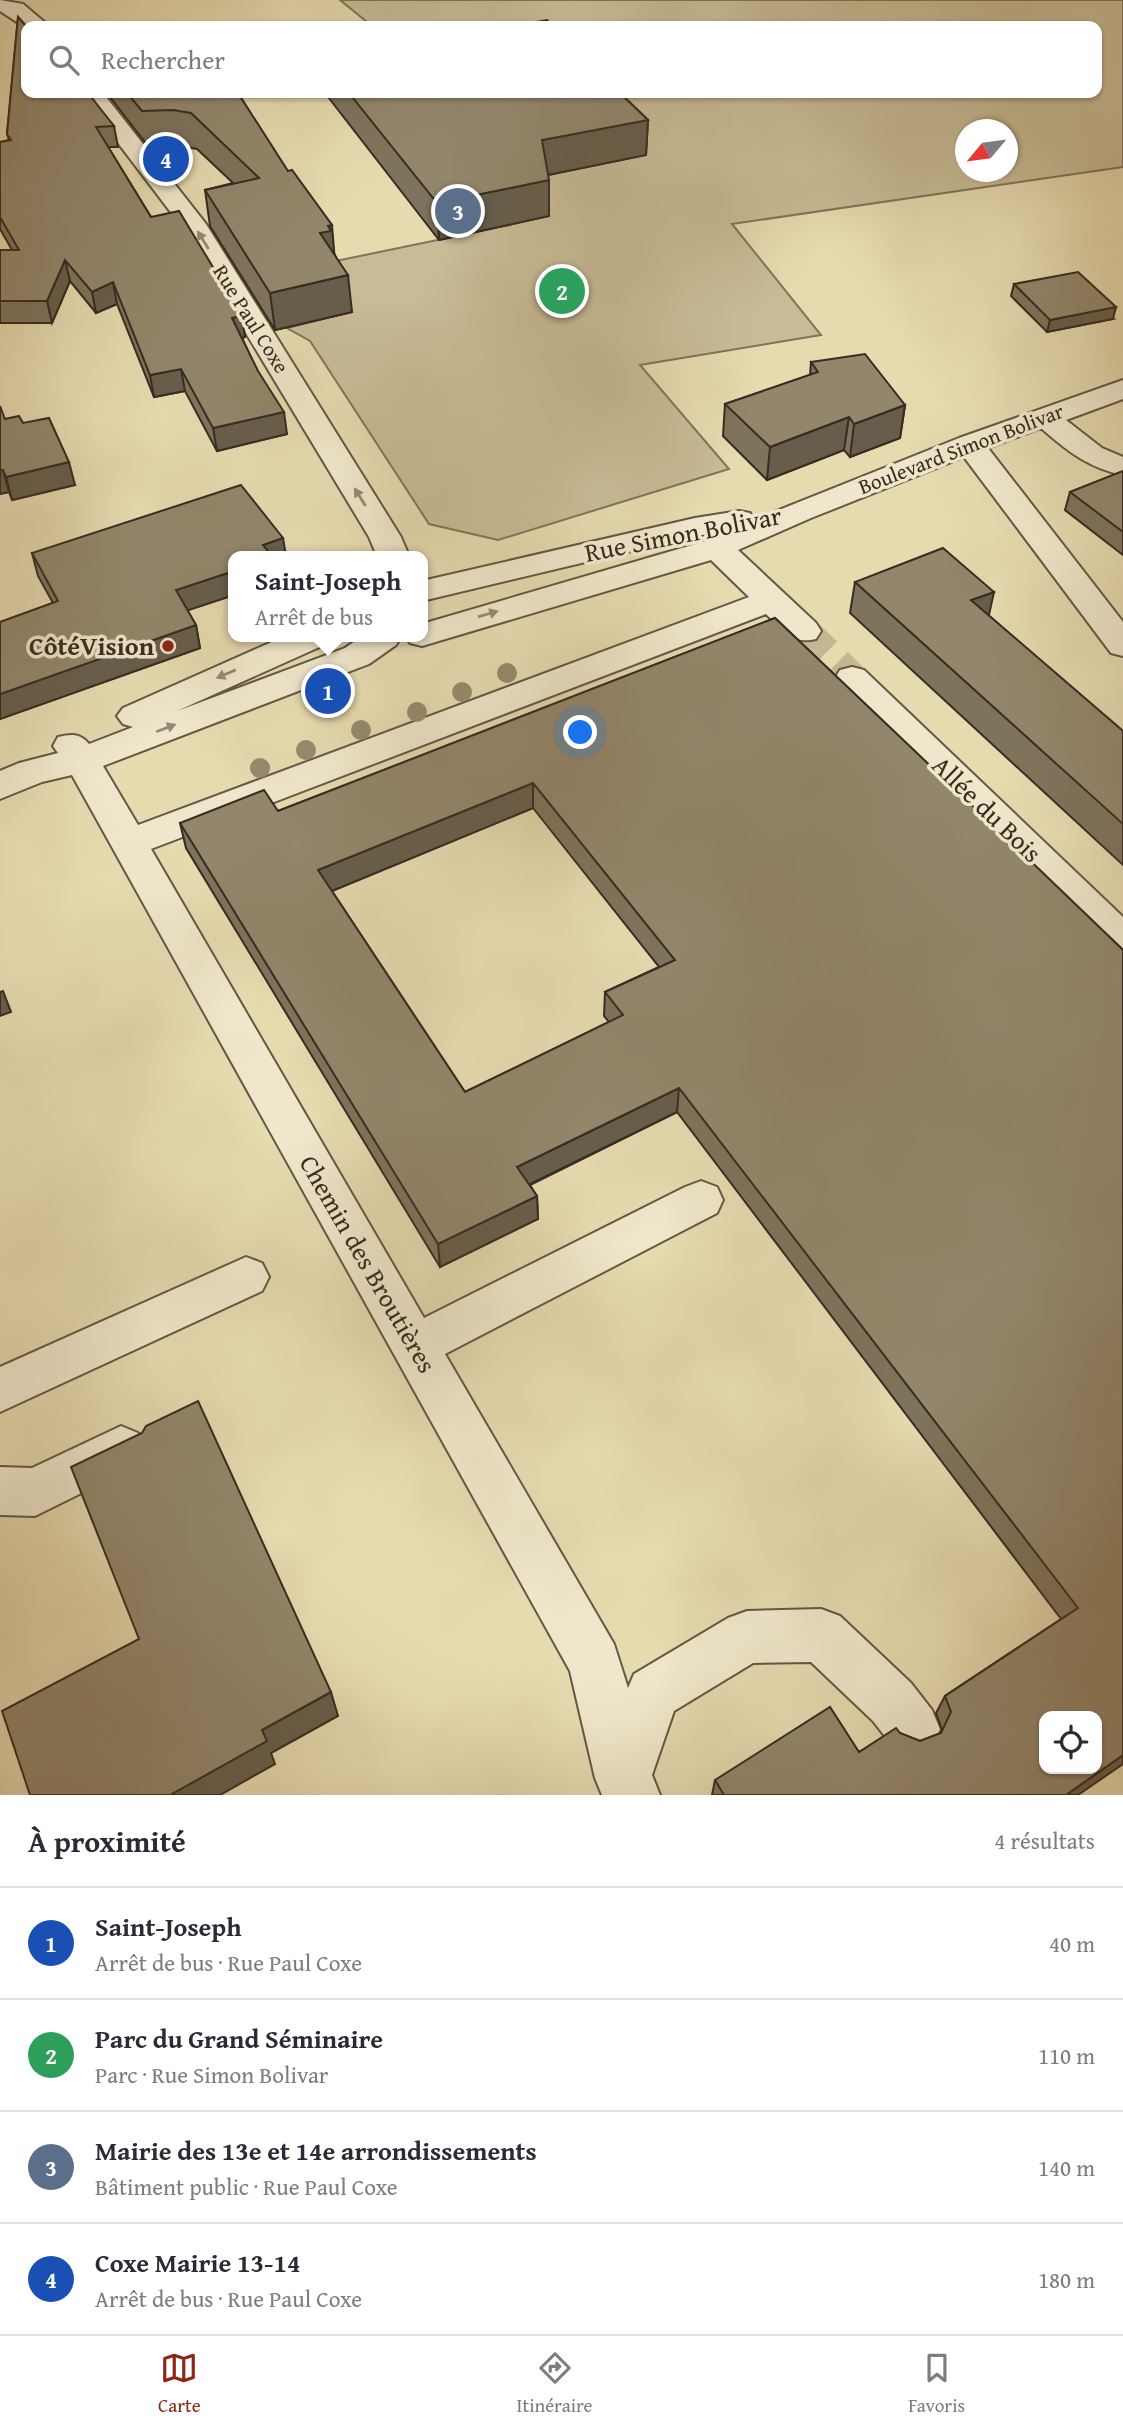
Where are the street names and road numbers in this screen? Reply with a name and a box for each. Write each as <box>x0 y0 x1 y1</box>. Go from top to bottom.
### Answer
street label: Rue Paul Coxe <box>206 258 297 379</box>
street label: Boulevard Simon Bolivar <box>854 395 1068 502</box>
street label: Rue Simon Bolivar <box>581 495 785 572</box>
street label: Allée du Bois <box>924 746 1051 871</box>
street label: Chemin des Broutières <box>290 1148 447 1380</box>

